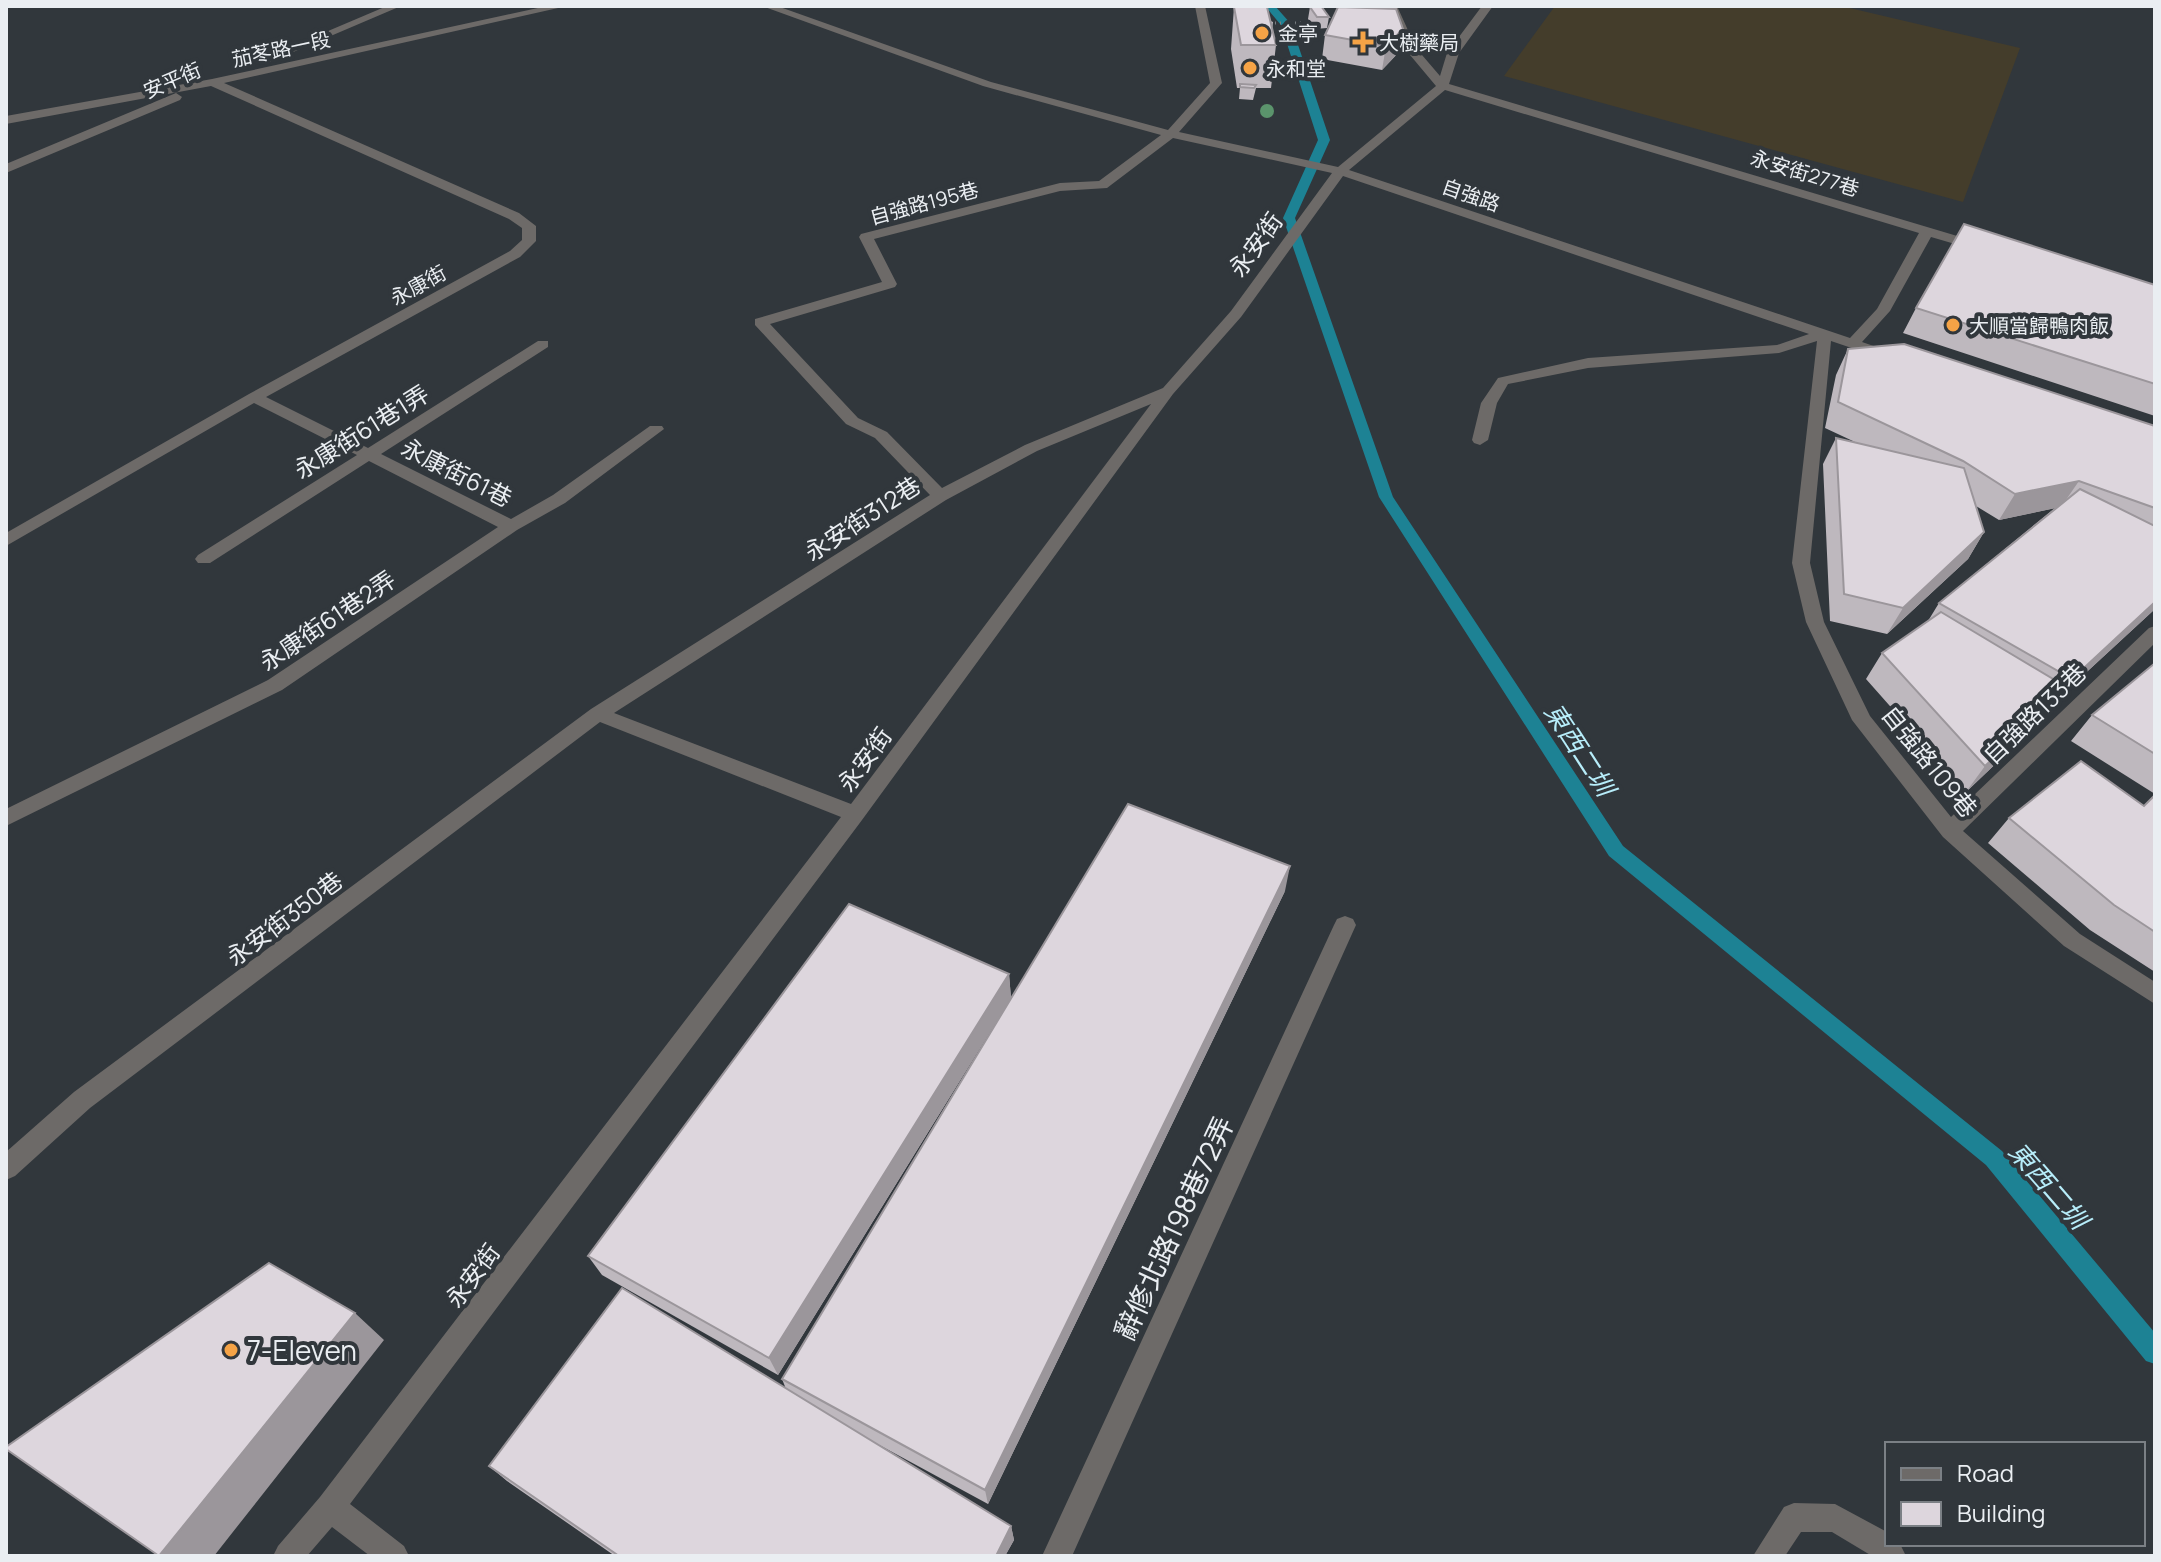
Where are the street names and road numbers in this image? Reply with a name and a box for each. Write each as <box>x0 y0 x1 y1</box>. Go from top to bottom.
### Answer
street label: 茄苳路一段 <box>229 25 333 73</box>
street label: 安平街 <box>139 56 205 104</box>
street label: 永安街277巷 <box>1747 144 1863 202</box>
street label: 自強路 <box>1438 172 1504 218</box>
street label: 自強路195巷 <box>867 175 981 231</box>
street label: 永安街 <box>1220 205 1290 283</box>
street label: 永康街 <box>385 259 451 311</box>
street label: 永康街61巷1弄 <box>287 376 435 486</box>
street label: 永康街61巷 <box>396 430 518 514</box>
street label: 永安街312巷 <box>798 468 926 568</box>
street label: 永康街61巷2弄 <box>252 562 402 678</box>
street label: 自強路133巷 <box>1975 655 2093 771</box>
street label: 自強路109巷 <box>1875 698 1985 824</box>
street label: 永安街 <box>829 720 899 798</box>
street label: 永安街350巷 <box>219 863 349 973</box>
street label: 辭修北路198巷72弄 <box>1105 1110 1241 1346</box>
street label: 永安街 <box>437 1236 507 1314</box>

